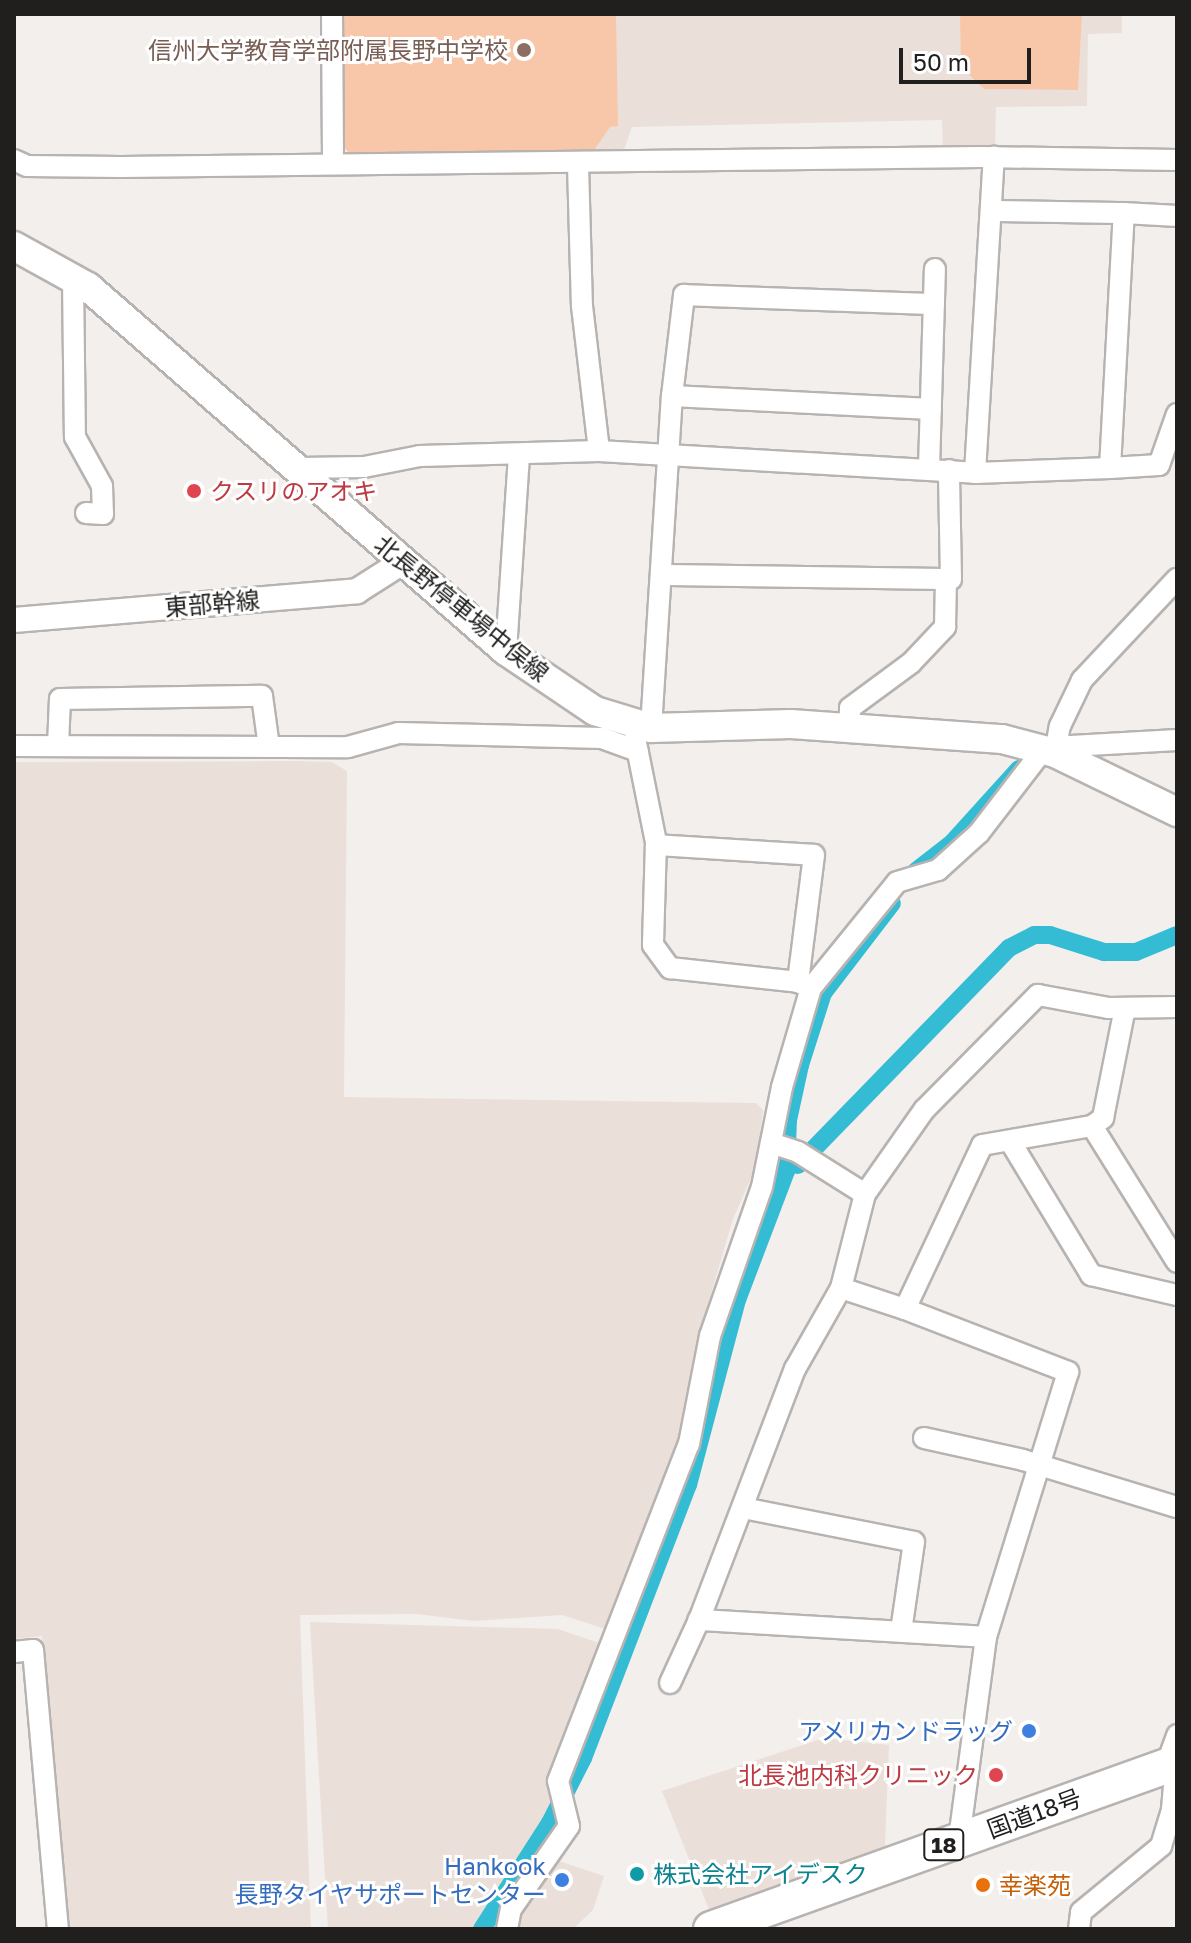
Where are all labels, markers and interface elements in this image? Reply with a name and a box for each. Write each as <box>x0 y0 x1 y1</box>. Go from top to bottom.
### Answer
scale bar <box>903 32 1035 82</box>
place label: 信州大学教育学部附属長野中学校 <box>148 36 508 64</box>
marker: 信州大学教育学部附属長野中学校 <box>515 41 533 59</box>
text: 50 m <box>913 47 969 76</box>
place label: クスリのアオキ <box>210 477 378 505</box>
marker: クスリのアオキ <box>185 482 203 500</box>
street label: 北長野停車場中俣線 <box>369 529 555 687</box>
street label: 東部幹線 <box>163 584 261 622</box>
place label: アメリカンドラッグ <box>797 1717 1013 1745</box>
marker: アメリカンドラッグ <box>1020 1722 1038 1740</box>
place label: 北長池内科クリニック <box>738 1761 978 1789</box>
marker: 北長池内科クリニック <box>985 1764 1007 1786</box>
street label: 国道18号 <box>983 1783 1085 1843</box>
road number: 18 <box>922 1827 966 1863</box>
place label: Hankook 長野タイヤサポートセンター <box>234 1852 546 1908</box>
place label: 株式会社アイデスク <box>653 1860 869 1888</box>
marker: 株式会社アイデスク <box>628 1865 646 1883</box>
marker: Hankook 長野タイヤサポートセンター <box>553 1871 571 1889</box>
place label: 幸楽苑 <box>999 1871 1071 1899</box>
marker: 幸楽苑 <box>974 1876 992 1894</box>

